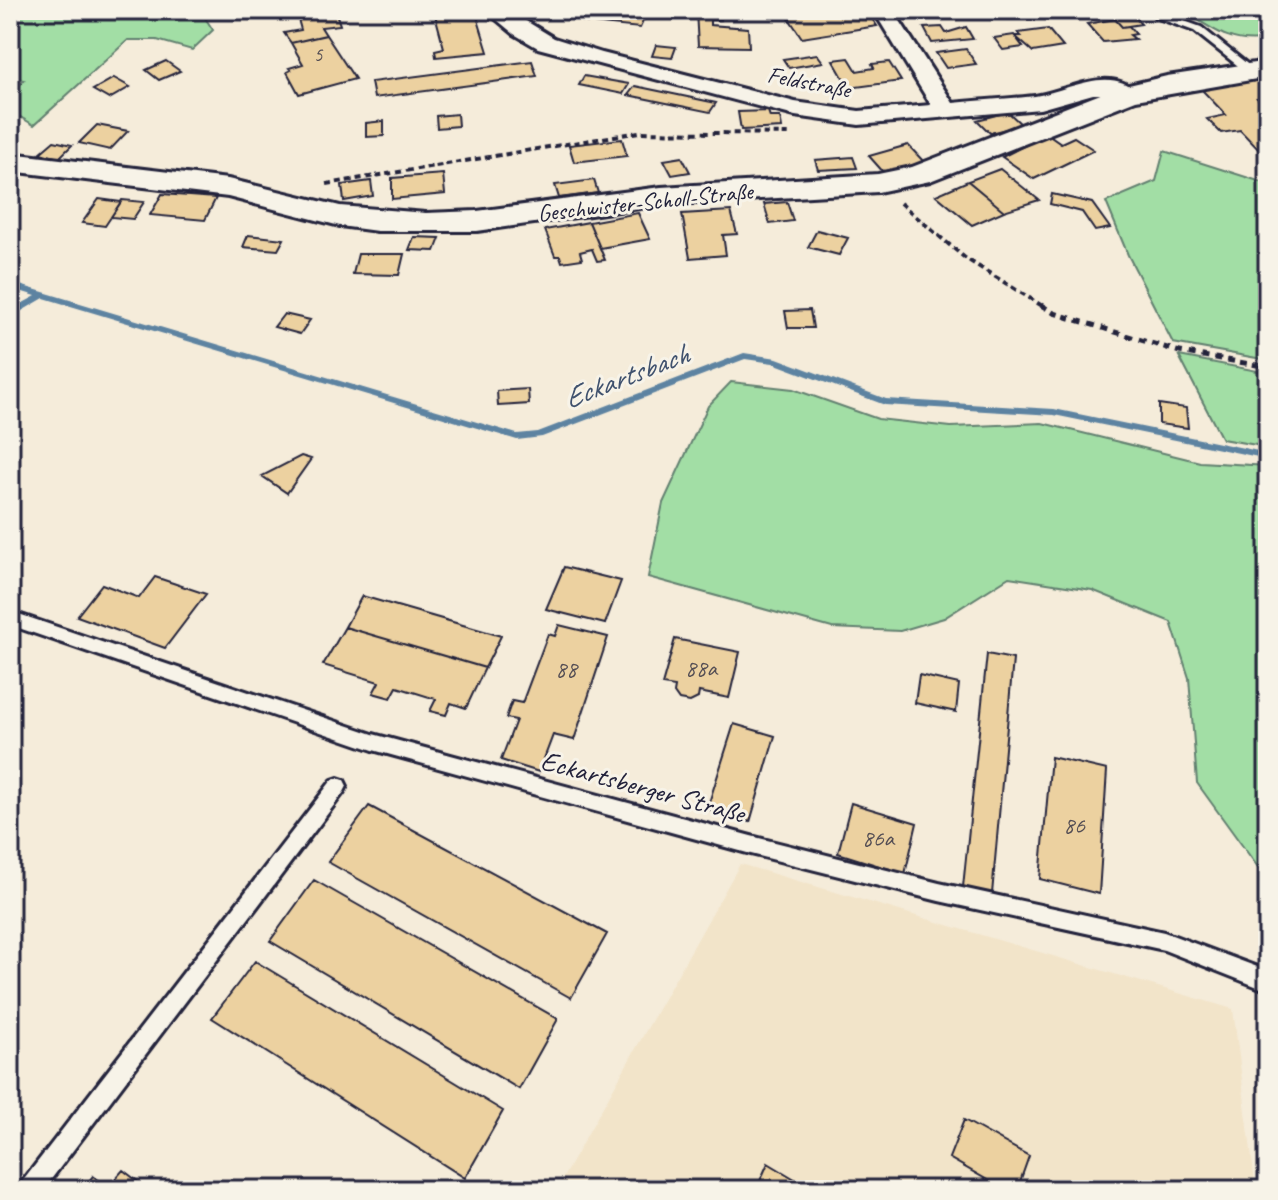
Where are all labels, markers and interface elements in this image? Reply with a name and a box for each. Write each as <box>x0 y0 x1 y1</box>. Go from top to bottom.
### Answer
house number: 5 <box>314 42 324 67</box>
street label: Feldstraße <box>765 59 855 105</box>
street label: Geschwister-Scholl-Straße <box>536 176 756 228</box>
water label: Eckartsbach <box>558 334 696 417</box>
house number: 88a <box>685 653 719 683</box>
house number: 88 <box>555 654 579 684</box>
street label: Eckartsberger Straße <box>537 742 750 831</box>
house number: 86 <box>1063 810 1086 840</box>
house number: 86a <box>862 823 896 853</box>

